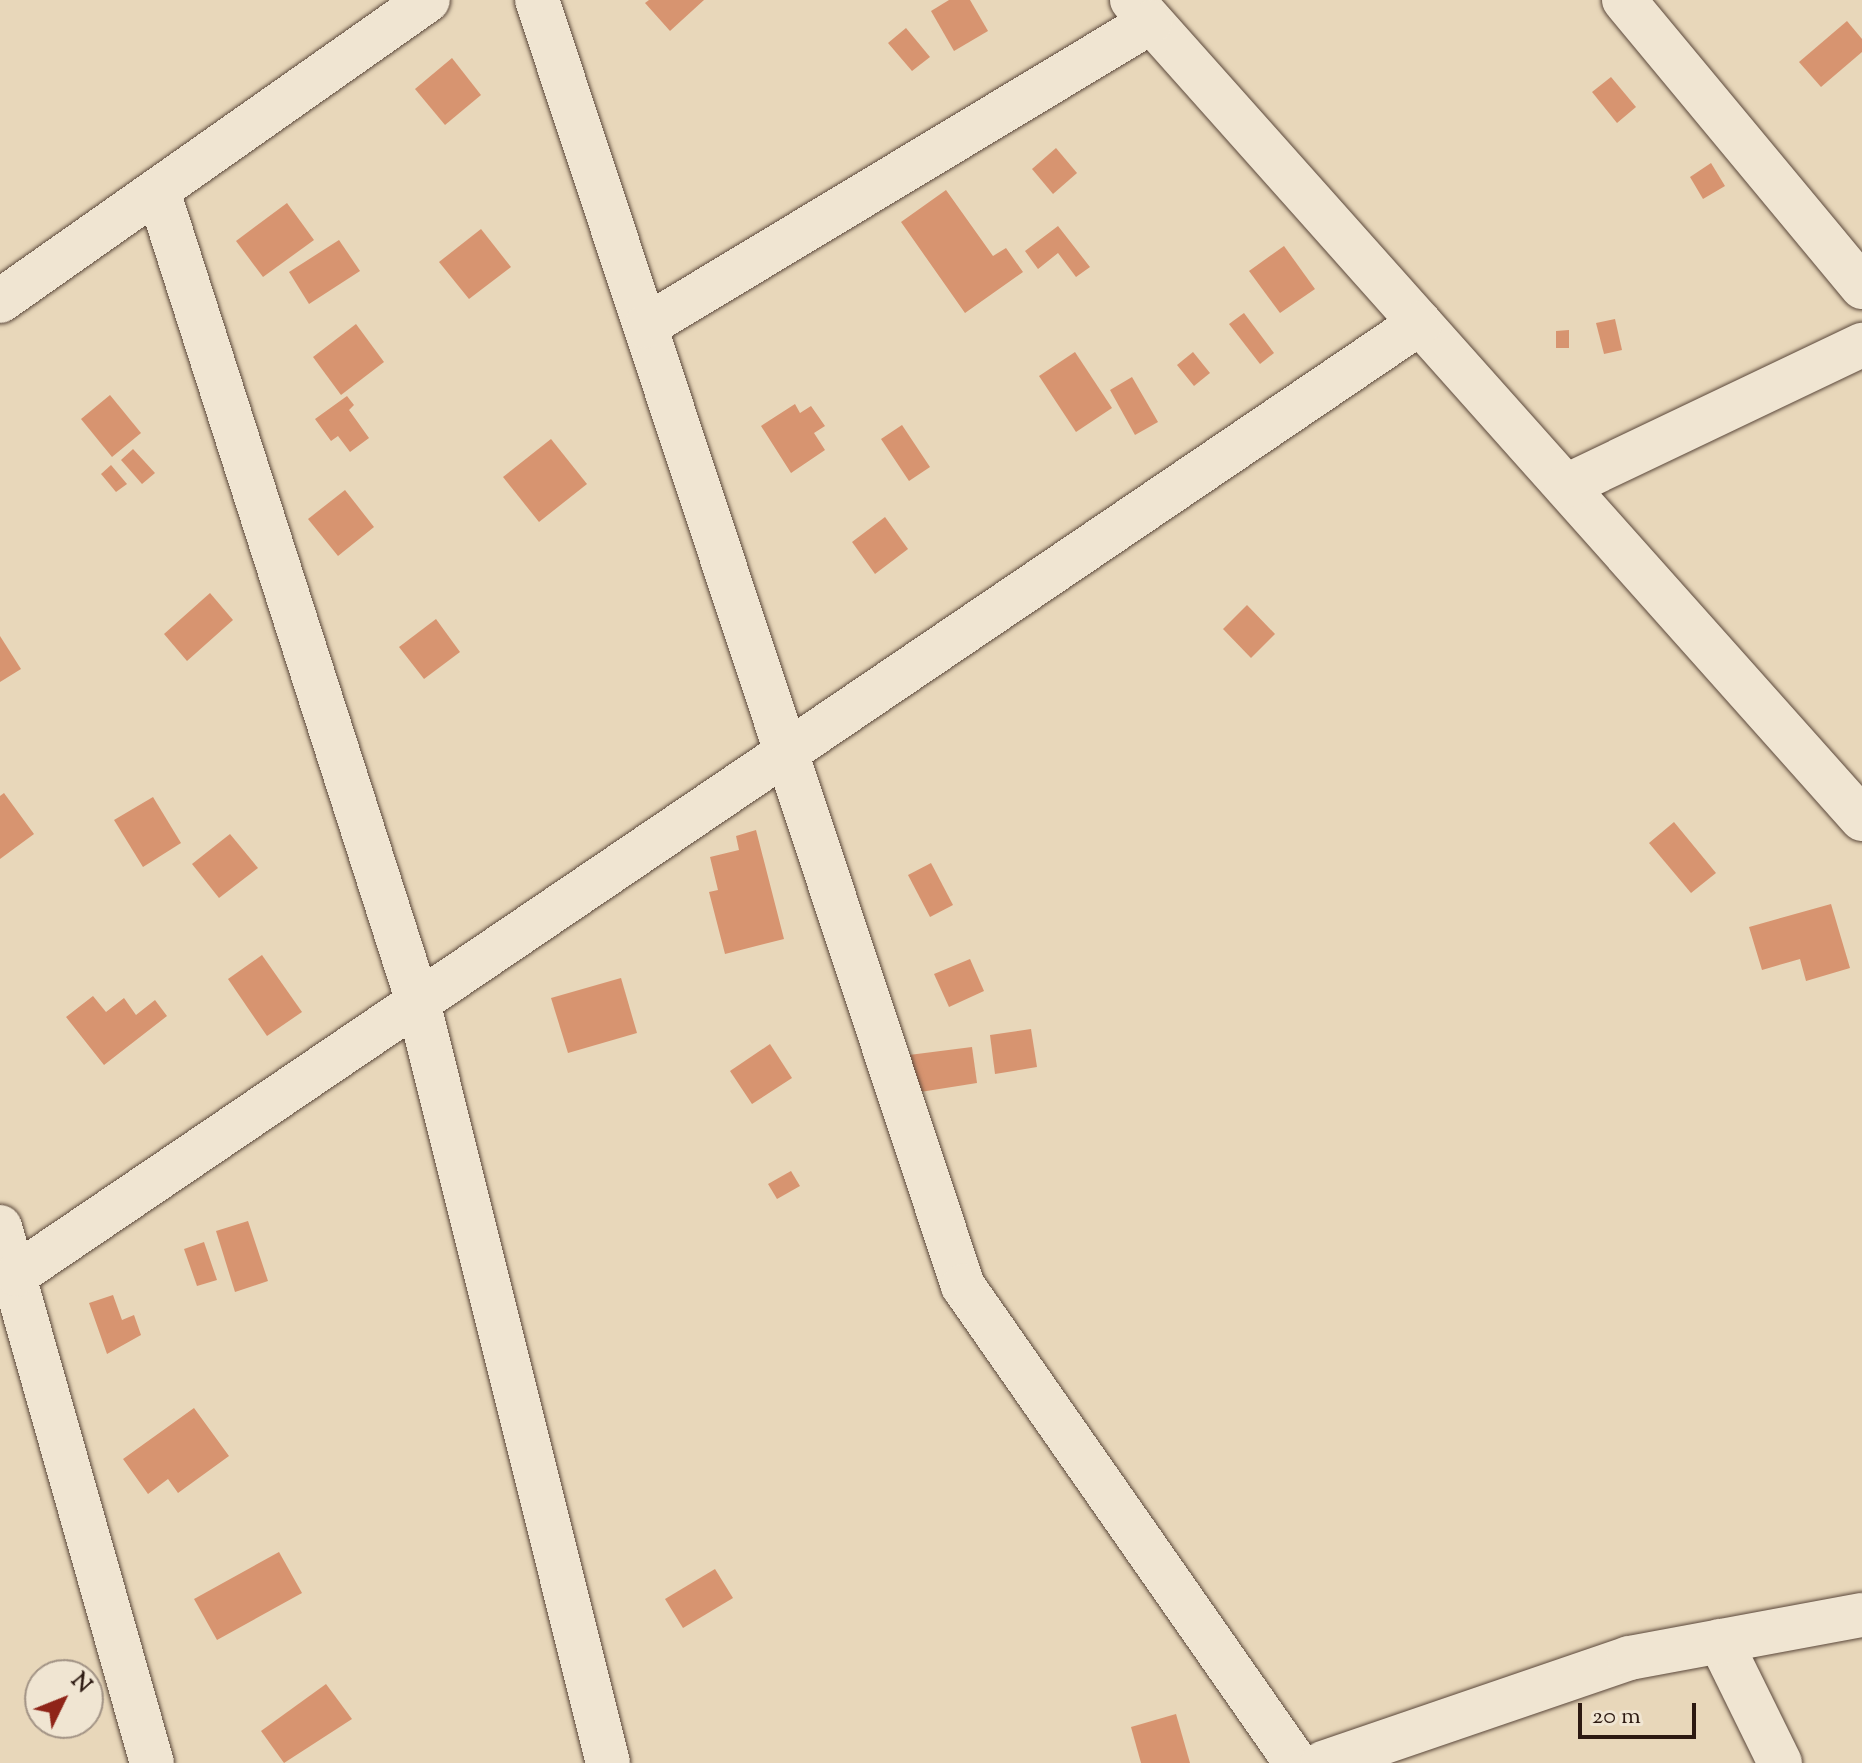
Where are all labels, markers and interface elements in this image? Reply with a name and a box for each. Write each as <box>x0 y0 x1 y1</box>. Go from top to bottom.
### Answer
north arrow <box>24 1659 104 1739</box>
text: N <box>62 1667 98 1701</box>
scale bar <box>1582 1687 1700 1737</box>
text: 20 m <box>1592 1700 1641 1734</box>

